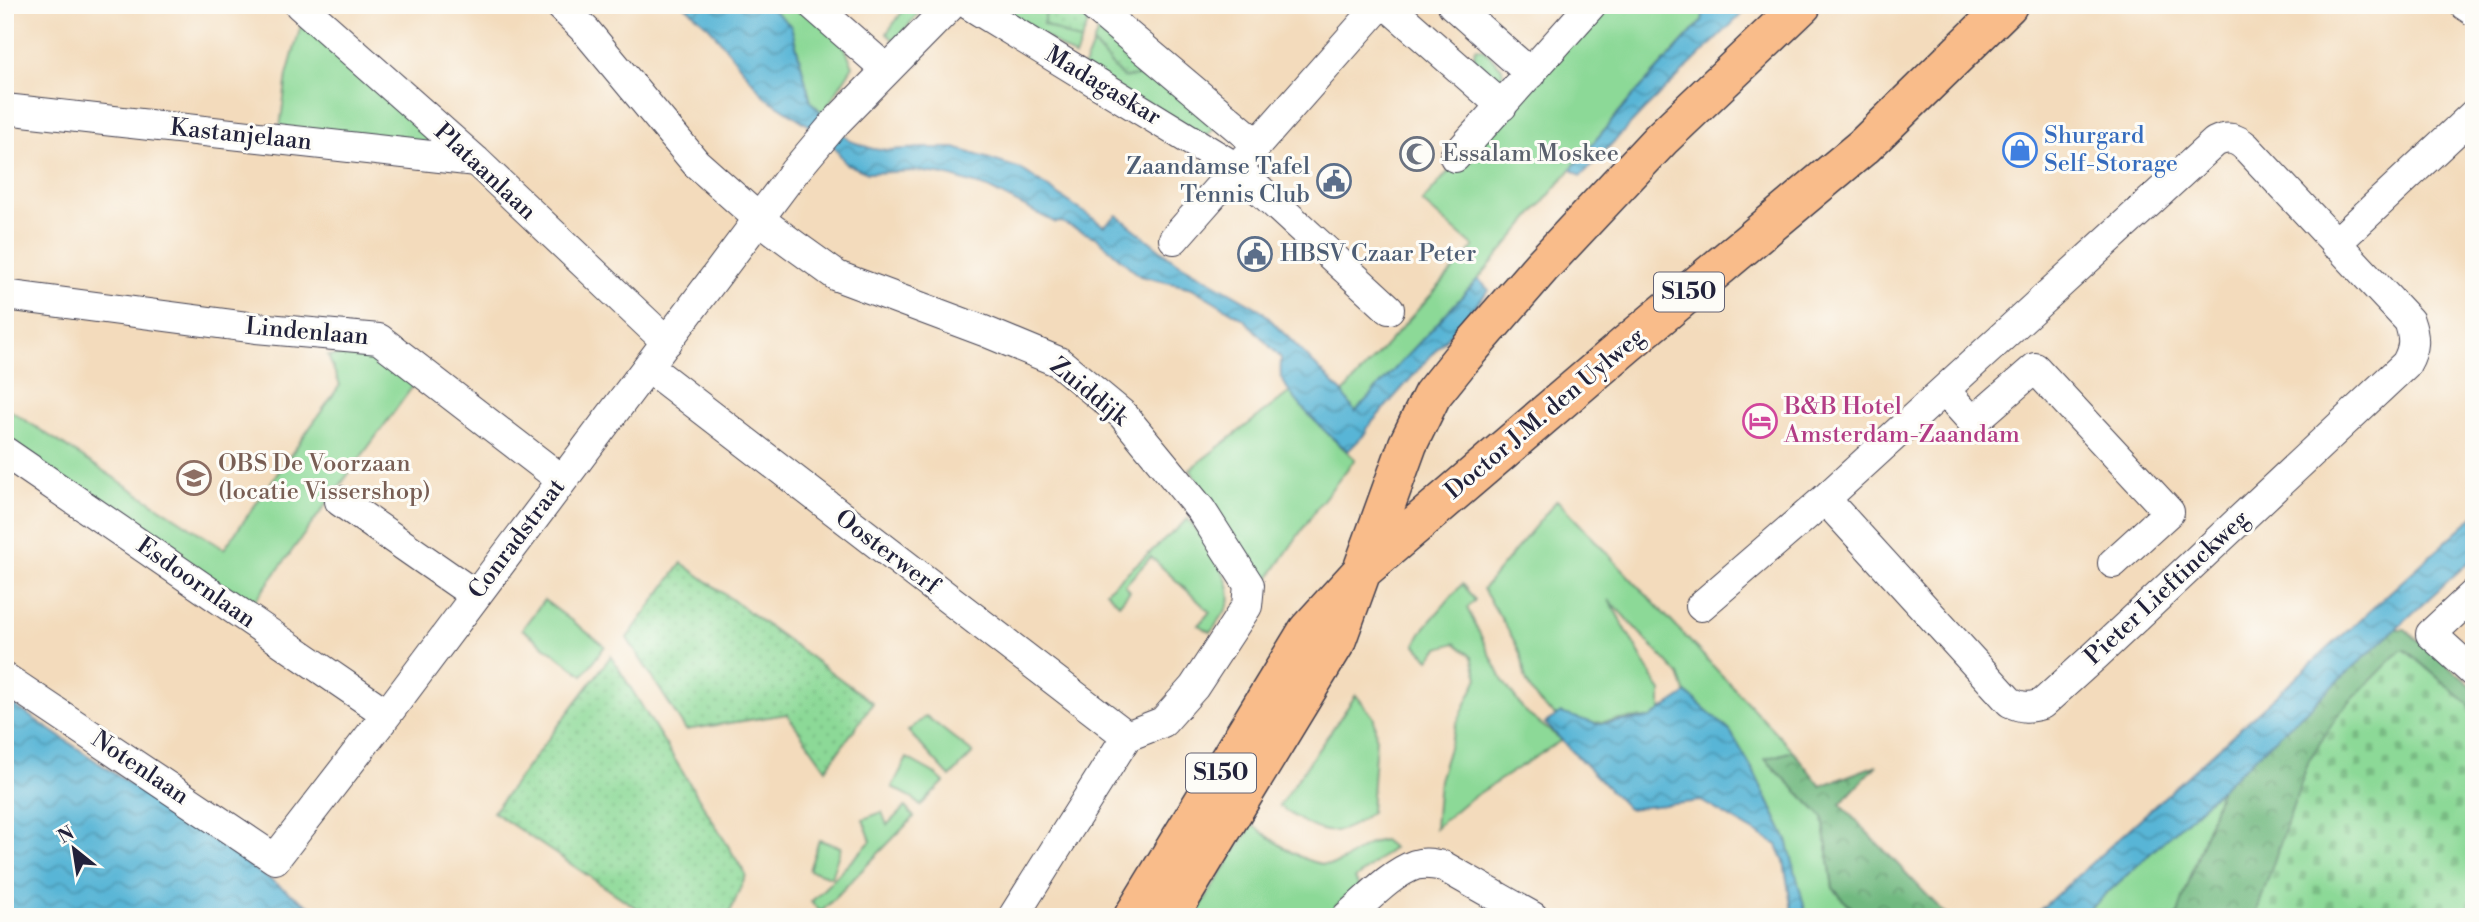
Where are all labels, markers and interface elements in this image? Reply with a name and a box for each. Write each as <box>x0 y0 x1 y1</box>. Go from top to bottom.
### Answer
street label: Madagaskar <box>1040 40 1166 132</box>
street label: Kastanjelaan <box>169 113 313 157</box>
street label: Plataanlaan <box>428 117 542 227</box>
place label: Shurgard Self-Storage <box>2044 121 2178 179</box>
shop icon: Shurgard Self-Storage <box>2001 131 2039 169</box>
mosque icon: Essalam Moskee <box>1398 135 1436 173</box>
place label: Essalam Moskee <box>1442 139 1619 169</box>
place label: Zaandamse Tafel Tennis Club <box>1126 152 1310 210</box>
public building icon: Zaandamse Tafel Tennis Club <box>1315 162 1353 200</box>
public building icon: HBSV Czaar Peter <box>1236 235 1274 273</box>
place label: HBSV Czaar Peter <box>1280 239 1476 269</box>
road number: S150 <box>1654 272 1724 312</box>
street label: Lindenlaan <box>244 312 370 352</box>
street label: Doctor J.M. den Uylweg <box>1439 321 1651 506</box>
street label: Zuiddijk <box>1044 351 1135 434</box>
place label: B&B Hotel Amsterdam-Zaandam <box>1783 392 2020 450</box>
hotel icon: B&B Hotel Amsterdam-Zaandam <box>1741 402 1779 440</box>
place label: OBS De Voorzaan (locatie Vissershop) <box>218 449 431 507</box>
school or university icon: OBS De Voorzaan (locatie Vissershop) <box>175 459 213 497</box>
street label: Conradstraat <box>462 473 572 605</box>
street label: Oosterwerf <box>829 503 946 602</box>
street label: Pieter Lieftinckweg <box>2079 504 2256 672</box>
street label: Esdoornlaan <box>131 531 261 635</box>
street label: Notenlaan <box>85 724 195 812</box>
road number: S150 <box>1186 754 1256 792</box>
north arrow <box>38 814 108 884</box>
text: N <box>53 821 79 849</box>

